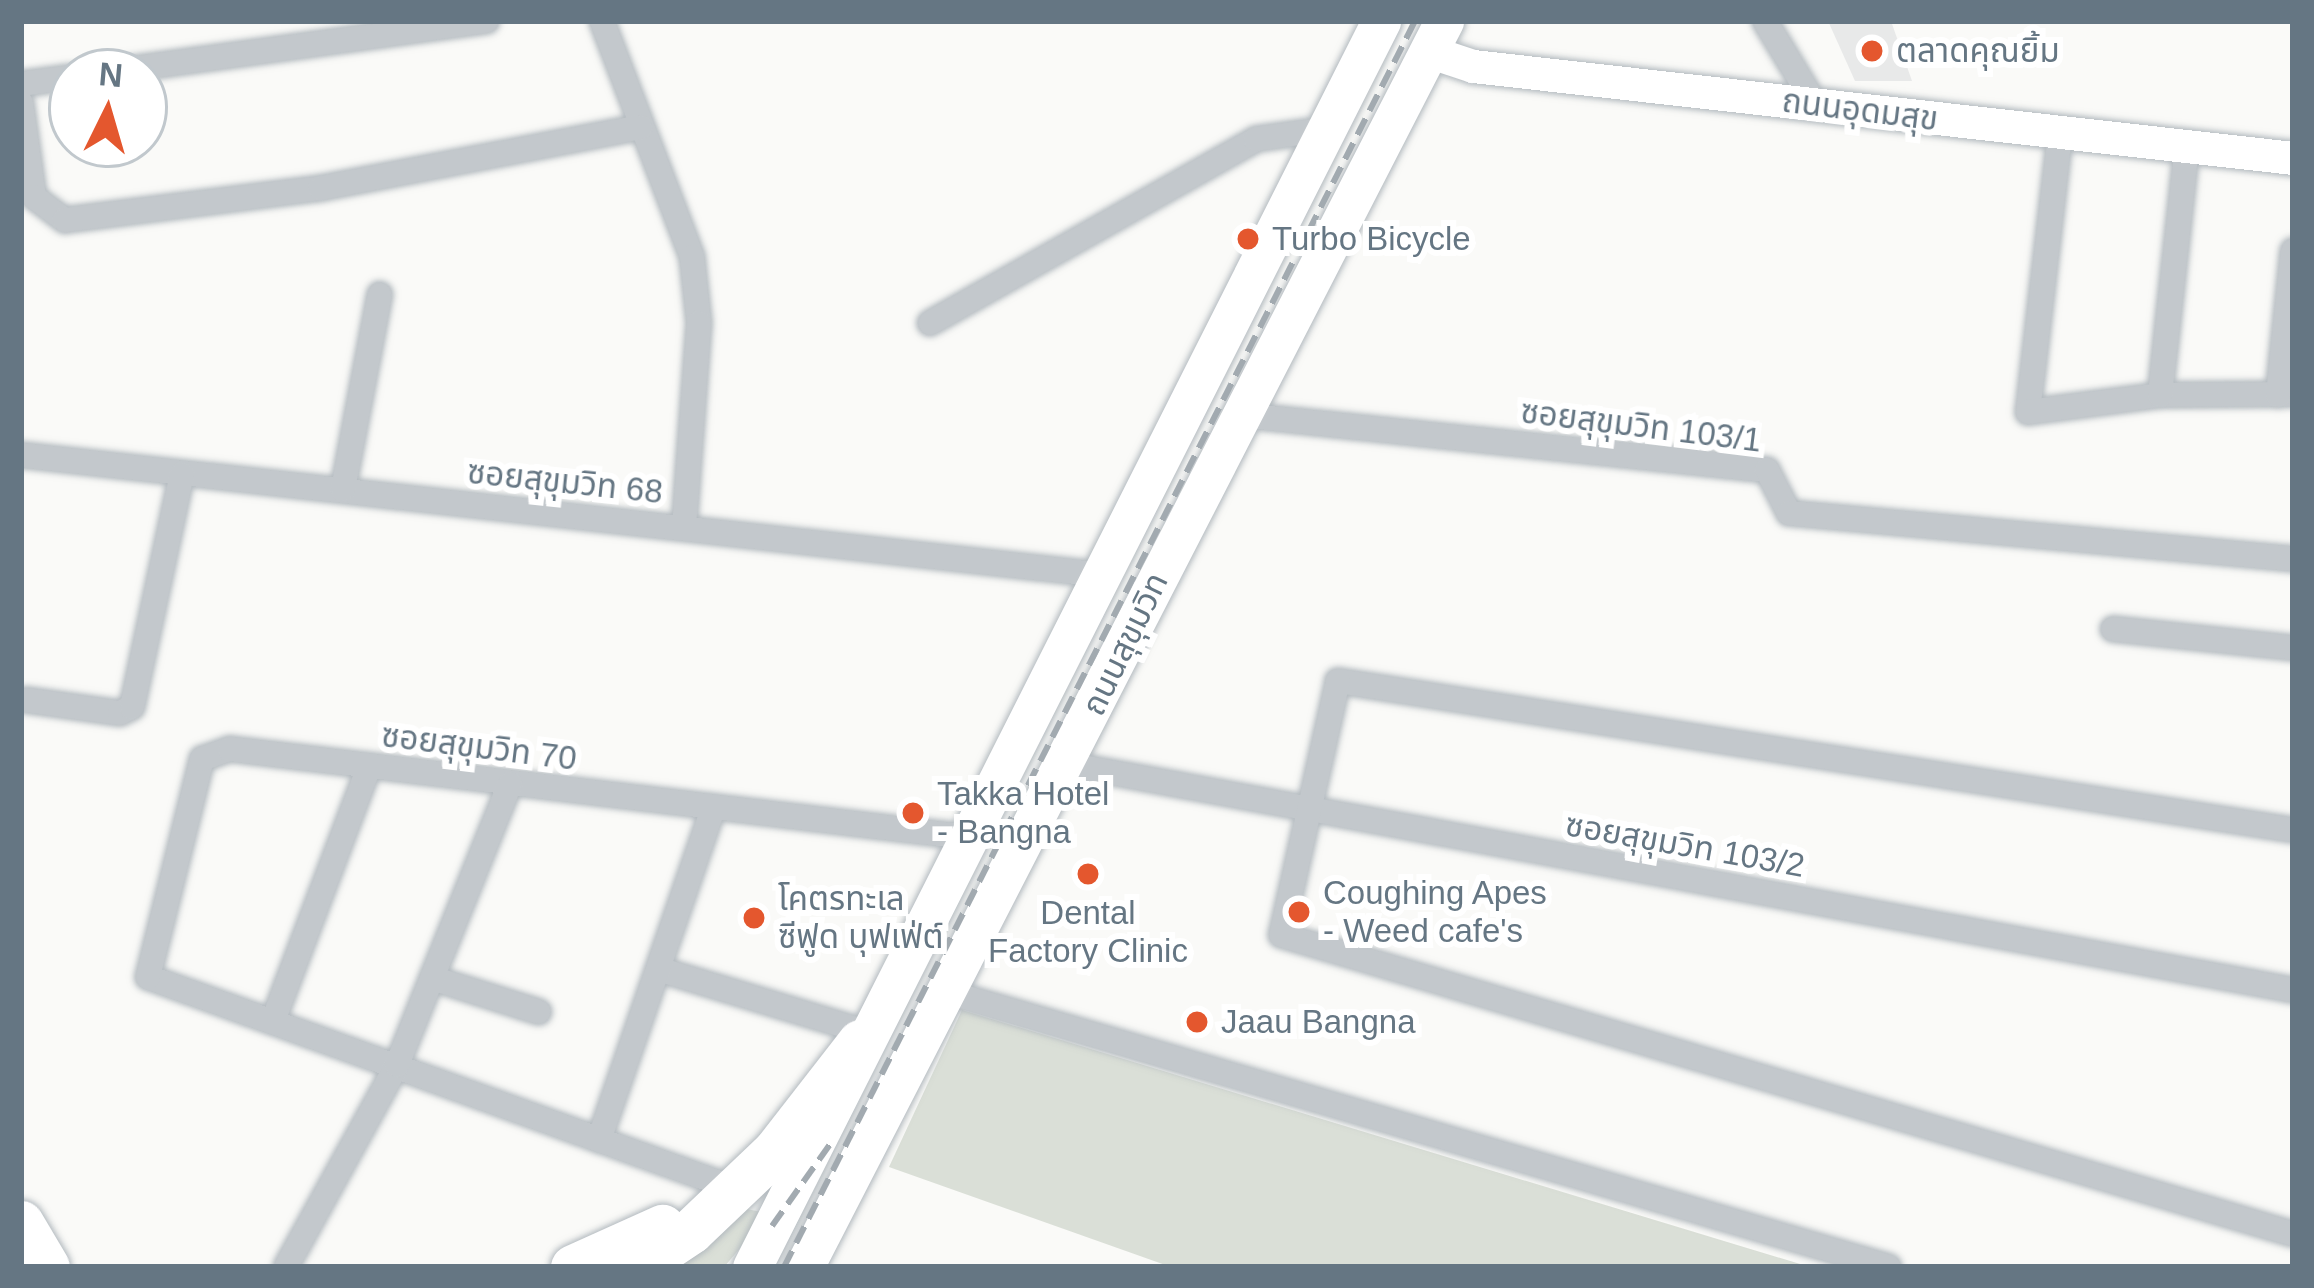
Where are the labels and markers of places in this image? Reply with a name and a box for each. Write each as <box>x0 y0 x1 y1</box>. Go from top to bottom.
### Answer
place label: ตลาดคุณยิ้ม <box>1896 31 2060 71</box>
marker: ตลาดคุณยิ้ม <box>1859 38 1885 64</box>
place label: Turbo Bicycle <box>1272 219 1471 259</box>
marker: Turbo Bicycle <box>1235 226 1261 252</box>
place label: Takka Hotel - Bangna <box>937 774 1109 852</box>
marker: Takka Hotel - Bangna <box>900 800 926 826</box>
marker: Dental Factory Clinic <box>1075 861 1101 887</box>
place label: Coughing Apes - Weed cafe's <box>1323 873 1549 951</box>
place label: โคตรทะเล ซีฟูด บุฟเฟ่ต์ <box>778 879 943 957</box>
place label: Dental Factory Clinic <box>988 893 1188 971</box>
marker: Coughing Apes - Weed cafe's <box>1286 899 1312 925</box>
marker: โคตรทะเล ซีฟูด บุฟเฟ่ต์ <box>741 905 767 931</box>
place label: Jaau Bangna <box>1221 1002 1416 1042</box>
marker: Jaau Bangna <box>1184 1009 1210 1035</box>

